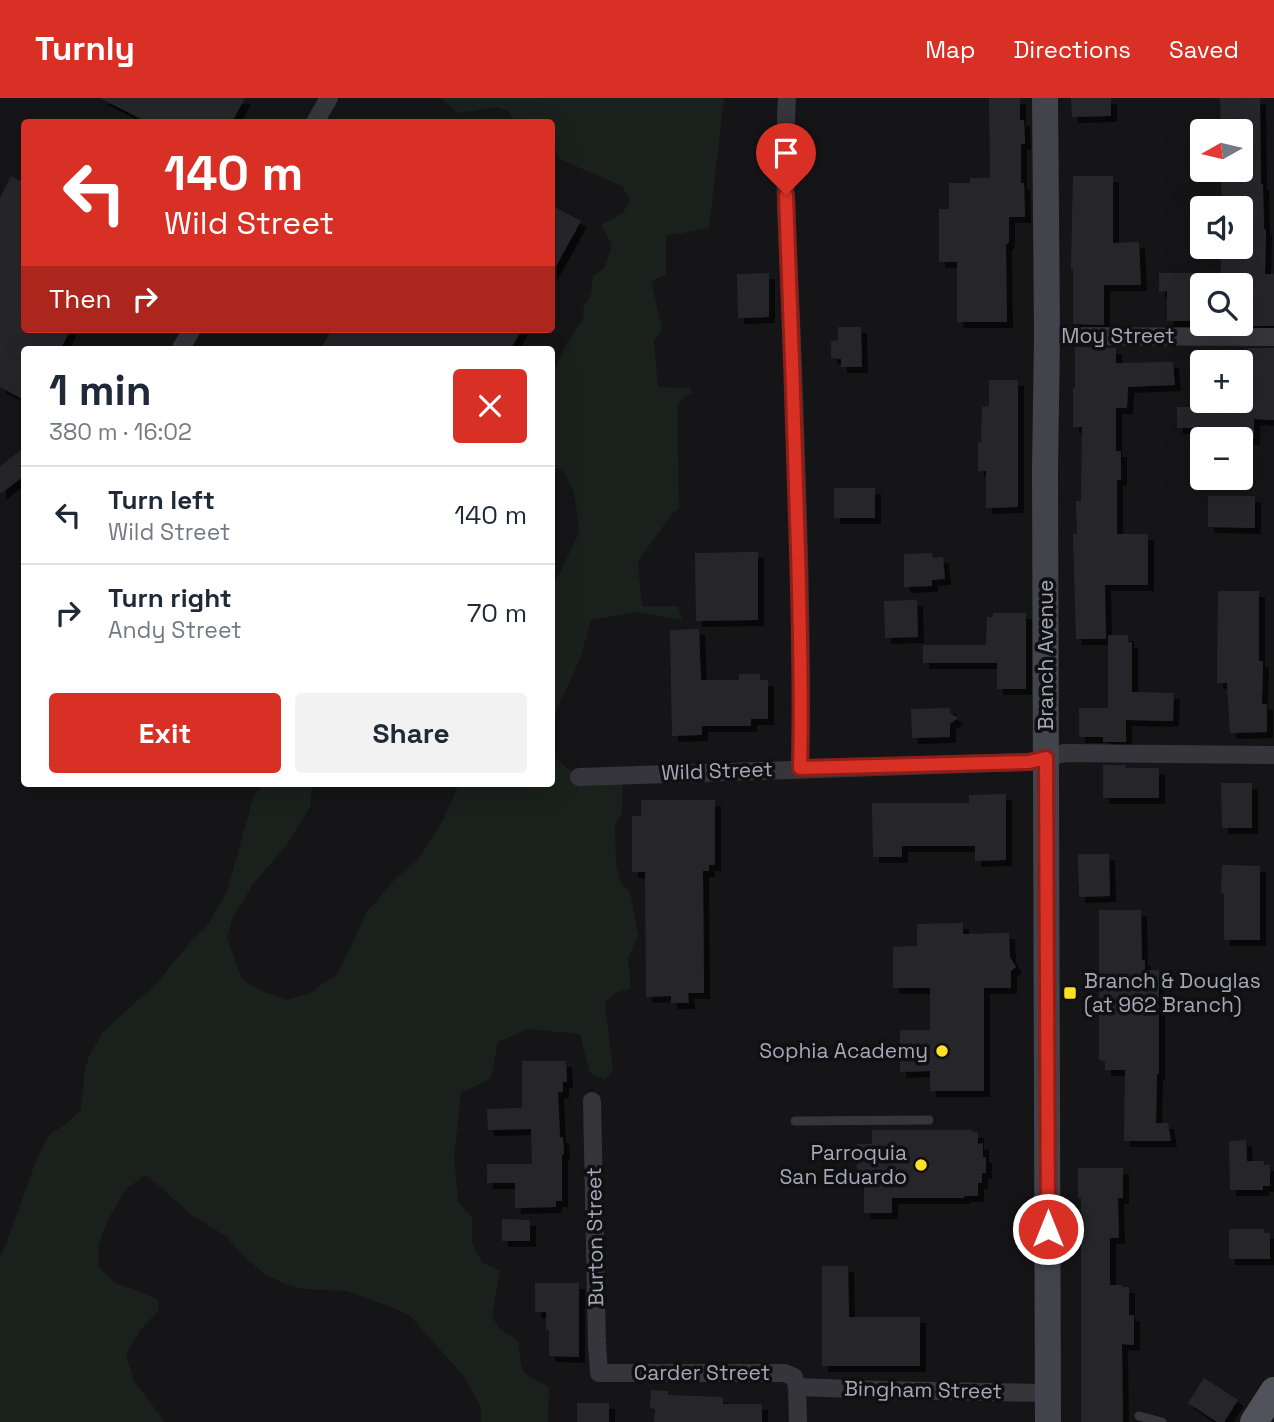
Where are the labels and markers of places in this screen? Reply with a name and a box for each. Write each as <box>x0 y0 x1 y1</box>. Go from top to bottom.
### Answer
pin <box>756 123 816 195</box>
place label: Branch & Douglas (at 962 Branch) <box>1084 967 1261 1018</box>
marker: Branch & Douglas (at 962 Branch) <box>1062 985 1078 1001</box>
place label: Sophia Academy <box>759 1037 928 1064</box>
marker: Sophia Academy <box>934 1043 950 1059</box>
place label: Parroquia San Eduardo <box>779 1139 907 1190</box>
marker: Parroquia San Eduardo <box>913 1157 929 1173</box>

